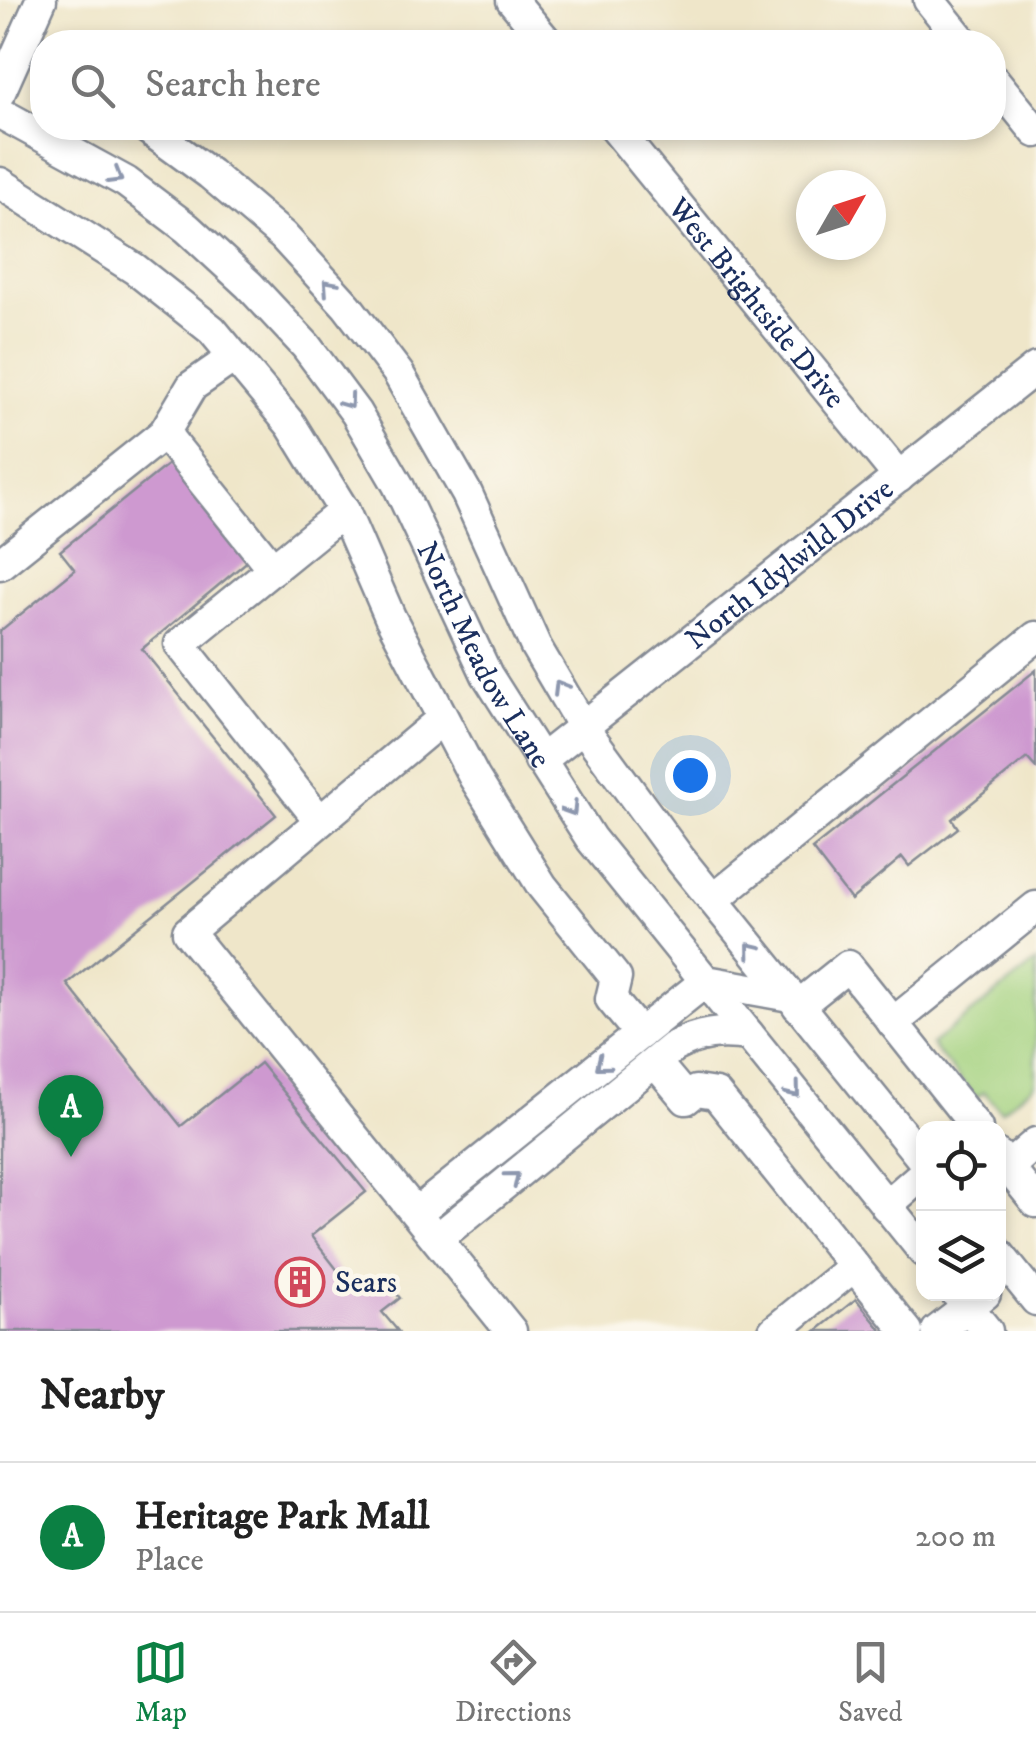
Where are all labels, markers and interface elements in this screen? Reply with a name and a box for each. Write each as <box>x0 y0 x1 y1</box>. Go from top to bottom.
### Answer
search box <box>30 30 1006 140</box>
icon: search <box>65 58 120 113</box>
text: Search here <box>145 61 321 109</box>
one-way arrow <box>105 165 123 184</box>
north arrow <box>796 170 886 260</box>
street label: West Brightside Drive <box>659 190 852 416</box>
one-way arrow <box>322 279 340 298</box>
one-way arrow <box>336 391 353 409</box>
street label: North Idylwild Drive <box>679 471 902 658</box>
street label: North Meadow Lane <box>407 536 558 775</box>
one-way arrow <box>553 680 572 698</box>
your location <box>665 750 716 801</box>
one-way arrow <box>559 798 578 816</box>
one-way arrow <box>746 942 764 960</box>
one-way arrow <box>596 1052 614 1070</box>
pin: A <box>38 1074 104 1157</box>
one-way arrow <box>782 1080 800 1098</box>
map controls <box>916 1121 1006 1301</box>
button: locate <box>916 1121 1006 1211</box>
one-way arrow <box>501 1172 519 1190</box>
button: layers <box>916 1211 1006 1301</box>
building icon: Sears <box>274 1256 326 1308</box>
place label: Sears <box>335 1265 397 1302</box>
text: Nearby <box>40 1370 164 1422</box>
text: Heritage Park Mall <box>135 1493 429 1541</box>
text: A <box>62 1517 83 1557</box>
text: 200 m <box>915 1517 996 1557</box>
text: Place <box>135 1541 204 1581</box>
tab: Map <box>133 1635 188 1730</box>
tab: Directions <box>455 1635 571 1730</box>
tab: Saved <box>838 1635 903 1730</box>

